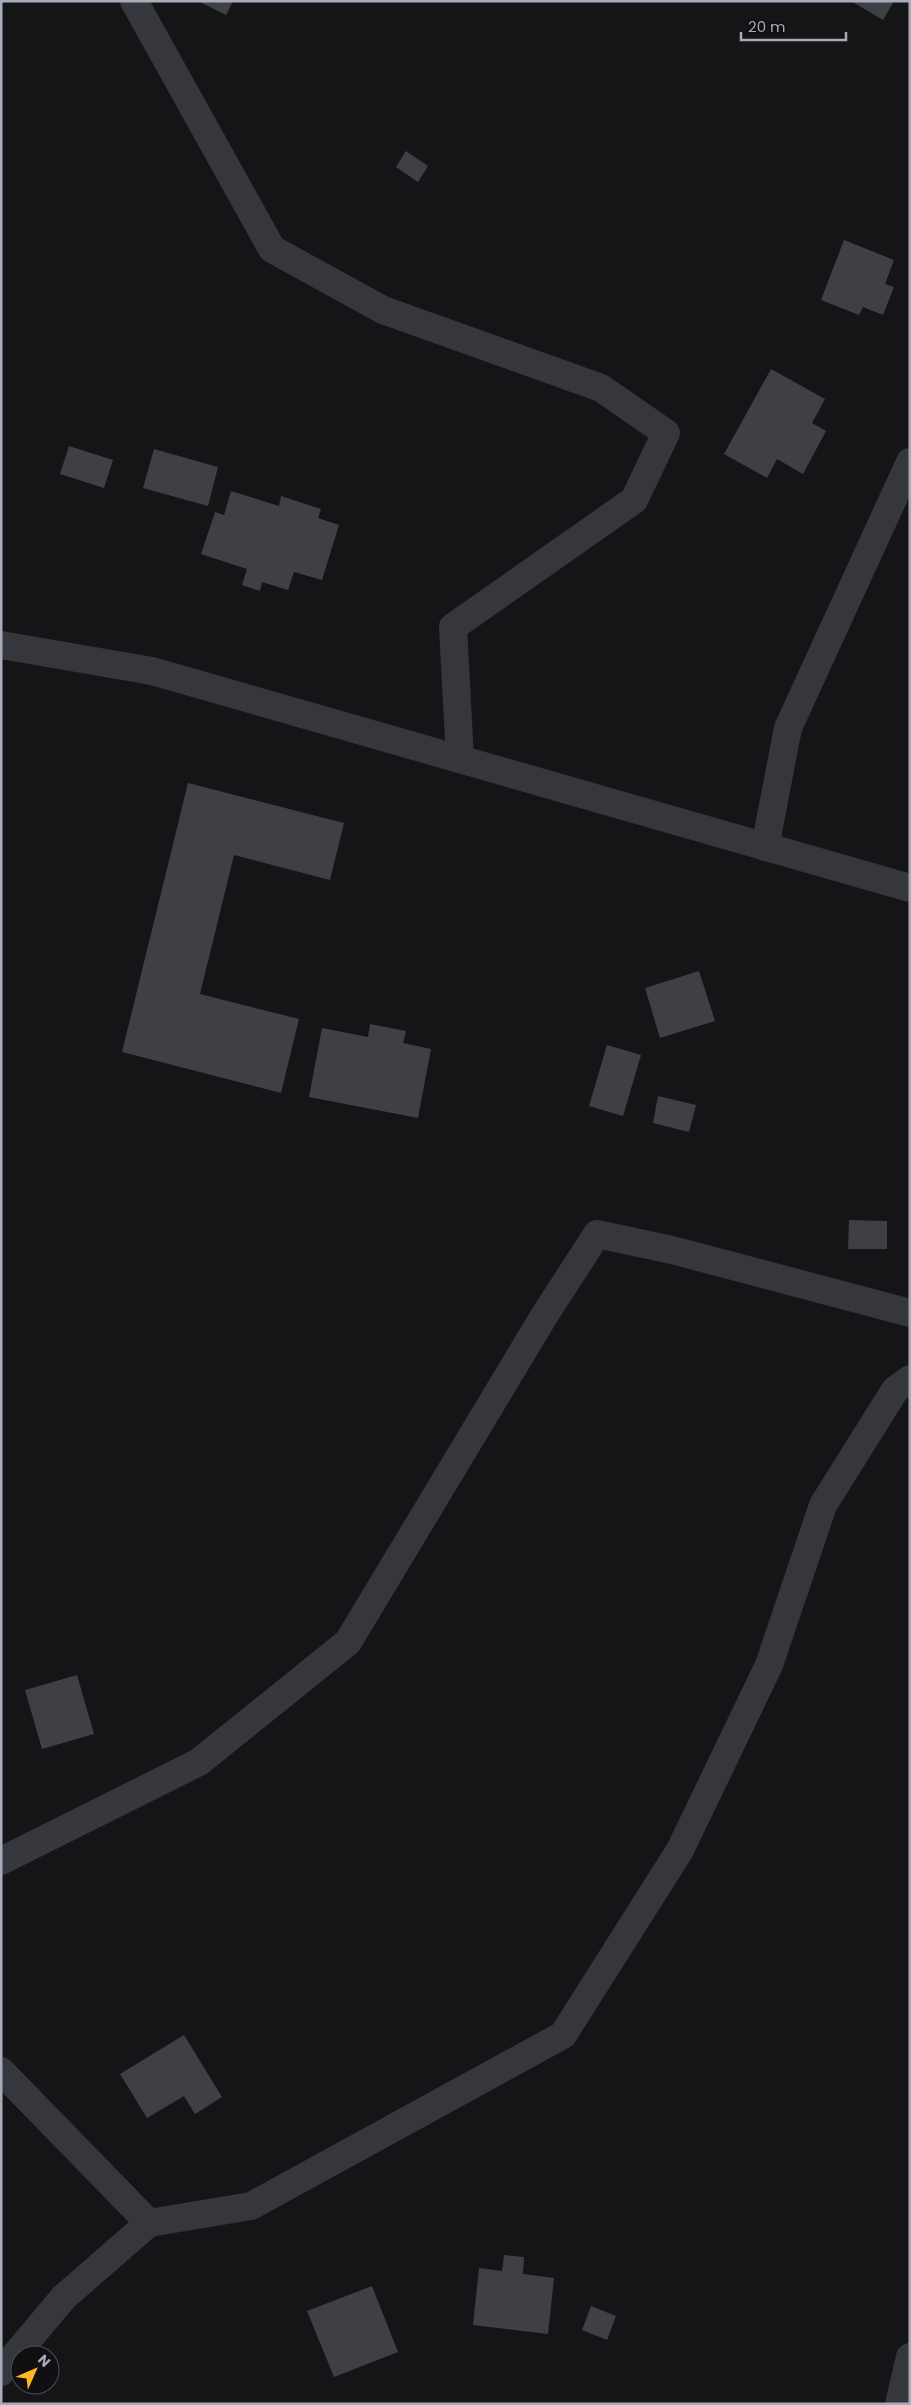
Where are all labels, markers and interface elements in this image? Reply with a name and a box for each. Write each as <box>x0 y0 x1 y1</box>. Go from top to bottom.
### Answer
scale bar <box>741 10 846 42</box>
text: 20 m <box>748 16 786 37</box>
north arrow <box>10 2345 60 2395</box>
text: N <box>33 2350 55 2372</box>

